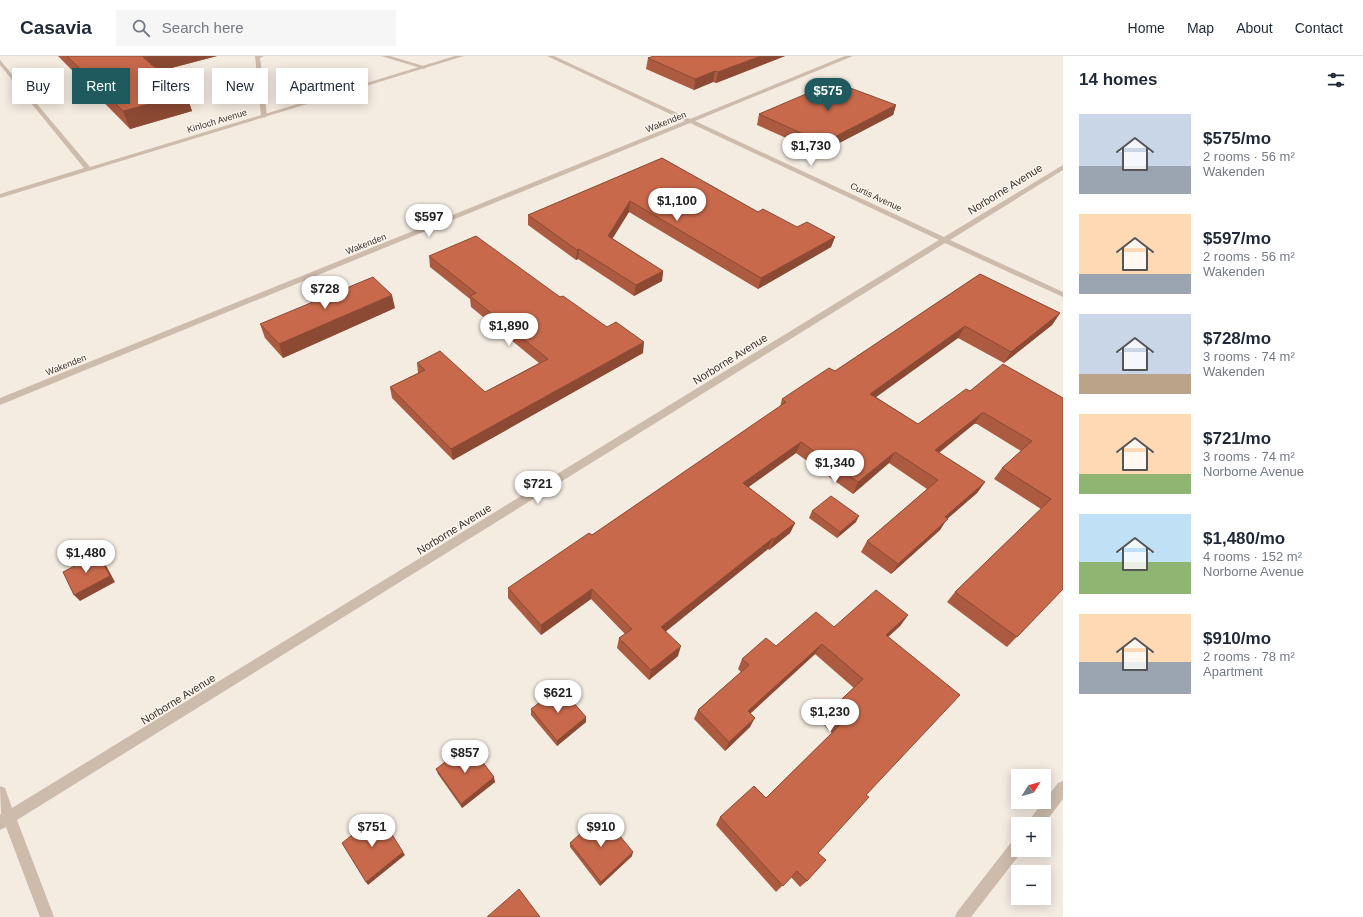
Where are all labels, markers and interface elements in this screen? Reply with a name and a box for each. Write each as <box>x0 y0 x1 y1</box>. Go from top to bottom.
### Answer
search box <box>116 10 396 46</box>
text: Casavia <box>20 17 92 38</box>
icon: search <box>130 17 152 39</box>
text: Search here <box>162 19 244 36</box>
text: Home <box>1128 20 1165 36</box>
text: Map <box>1187 20 1214 36</box>
text: About <box>1236 20 1273 36</box>
text: Contact <box>1295 20 1343 36</box>
chip: Buy <box>12 68 64 104</box>
chip: Rent <box>72 68 130 104</box>
chip: Filters <box>138 68 204 104</box>
chip: New <box>212 68 268 104</box>
chip: Apartment <box>276 68 368 104</box>
icon: filters <box>1325 69 1347 91</box>
text: 14 homes <box>1079 70 1157 89</box>
pin: $575 <box>804 78 852 112</box>
text: $575 <box>814 83 842 98</box>
street label: Kinloch Avenue <box>186 107 248 135</box>
street label: Wakenden <box>644 109 688 135</box>
text: $575/mo <box>1203 129 1271 148</box>
icon: home <box>1111 130 1159 178</box>
pin: $1,730 <box>778 133 844 167</box>
text: $1,730 <box>791 138 831 153</box>
text: 2 rooms · 56 m² <box>1203 149 1295 164</box>
street label: Norborne Avenue <box>966 161 1044 217</box>
text: Wakenden <box>1203 164 1265 179</box>
street label: Curtis Avenue <box>849 181 903 213</box>
pin: $1,100 <box>644 188 710 222</box>
text: $1,100 <box>657 193 697 208</box>
pin: $597 <box>405 204 453 238</box>
text: $597 <box>415 209 443 224</box>
text: $597/mo <box>1203 229 1271 248</box>
icon: home <box>1111 230 1159 278</box>
street label: Wakenden <box>344 231 388 257</box>
text: 2 rooms · 56 m² <box>1203 249 1295 264</box>
text: Wakenden <box>1203 264 1265 279</box>
pin: $728 <box>301 276 349 310</box>
text: $728 <box>311 281 339 296</box>
pin: $1,890 <box>476 313 542 347</box>
text: $1,890 <box>489 318 529 333</box>
text: $728/mo <box>1203 329 1271 348</box>
icon: home <box>1111 330 1159 378</box>
street label: Norborne Avenue <box>691 331 769 387</box>
text: 3 rooms · 74 m² <box>1203 349 1295 364</box>
street label: Wakenden <box>44 352 88 378</box>
text: Wakenden <box>1203 364 1265 379</box>
text: $721/mo <box>1203 429 1271 448</box>
icon: home <box>1111 430 1159 478</box>
text: 3 rooms · 74 m² <box>1203 449 1295 464</box>
pin: $1,340 <box>802 450 868 484</box>
text: $1,340 <box>815 455 855 470</box>
text: Norborne Avenue <box>1203 464 1304 479</box>
pin: $721 <box>514 471 562 505</box>
text: $721 <box>524 476 552 491</box>
street label: Norborne Avenue <box>415 501 493 557</box>
text: $1,480/mo <box>1203 529 1285 548</box>
icon: home <box>1111 530 1159 578</box>
pin: $1,480 <box>53 540 119 574</box>
text: $1,480 <box>66 545 106 560</box>
text: 4 rooms · 152 m² <box>1203 549 1302 564</box>
text: Norborne Avenue <box>1203 564 1304 579</box>
text: $910/mo <box>1203 629 1271 648</box>
icon: home <box>1111 630 1159 678</box>
text: 2 rooms · 78 m² <box>1203 649 1295 664</box>
text: Apartment <box>1203 664 1263 679</box>
street label: Norborne Avenue <box>139 671 217 727</box>
pin: $621 <box>534 680 582 714</box>
text: $621 <box>544 685 572 700</box>
pin: $1,230 <box>797 699 863 733</box>
text: $1,230 <box>810 704 850 719</box>
pin: $857 <box>441 740 489 774</box>
text: $857 <box>451 745 479 760</box>
north arrow <box>1011 769 1051 809</box>
map controls <box>1011 769 1051 905</box>
pin: $751 <box>348 814 396 848</box>
pin: $910 <box>577 814 625 848</box>
button: + <box>1011 817 1051 857</box>
text: $751 <box>358 819 386 834</box>
text: $910 <box>587 819 615 834</box>
button: − <box>1011 865 1051 905</box>

